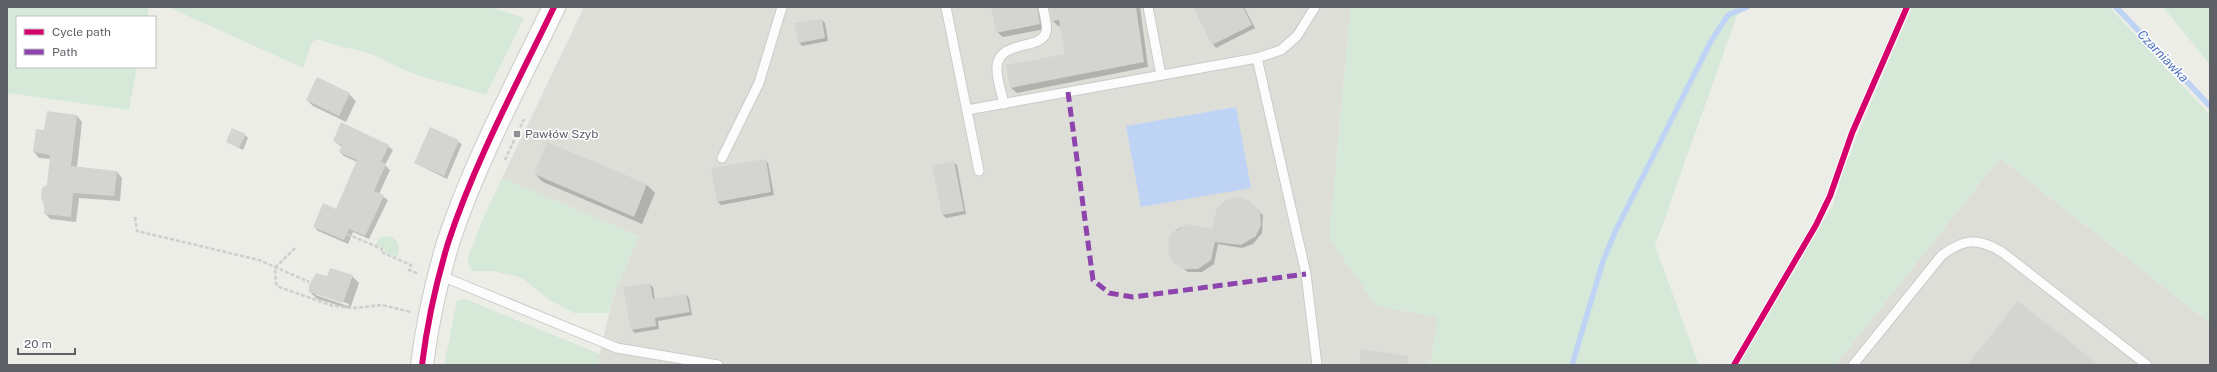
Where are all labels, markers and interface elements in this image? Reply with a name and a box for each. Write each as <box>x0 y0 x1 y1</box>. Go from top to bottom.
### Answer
legend <box>16 16 156 68</box>
text: Cycle path <box>52 25 111 39</box>
water label: Czarniawka <box>2134 27 2192 85</box>
text: Path <box>52 45 78 59</box>
place label: Pawłów Szyb <box>525 127 598 141</box>
marker: Pawłów Szyb <box>512 129 522 139</box>
scale bar <box>18 330 75 356</box>
text: 20 m <box>24 337 52 351</box>

